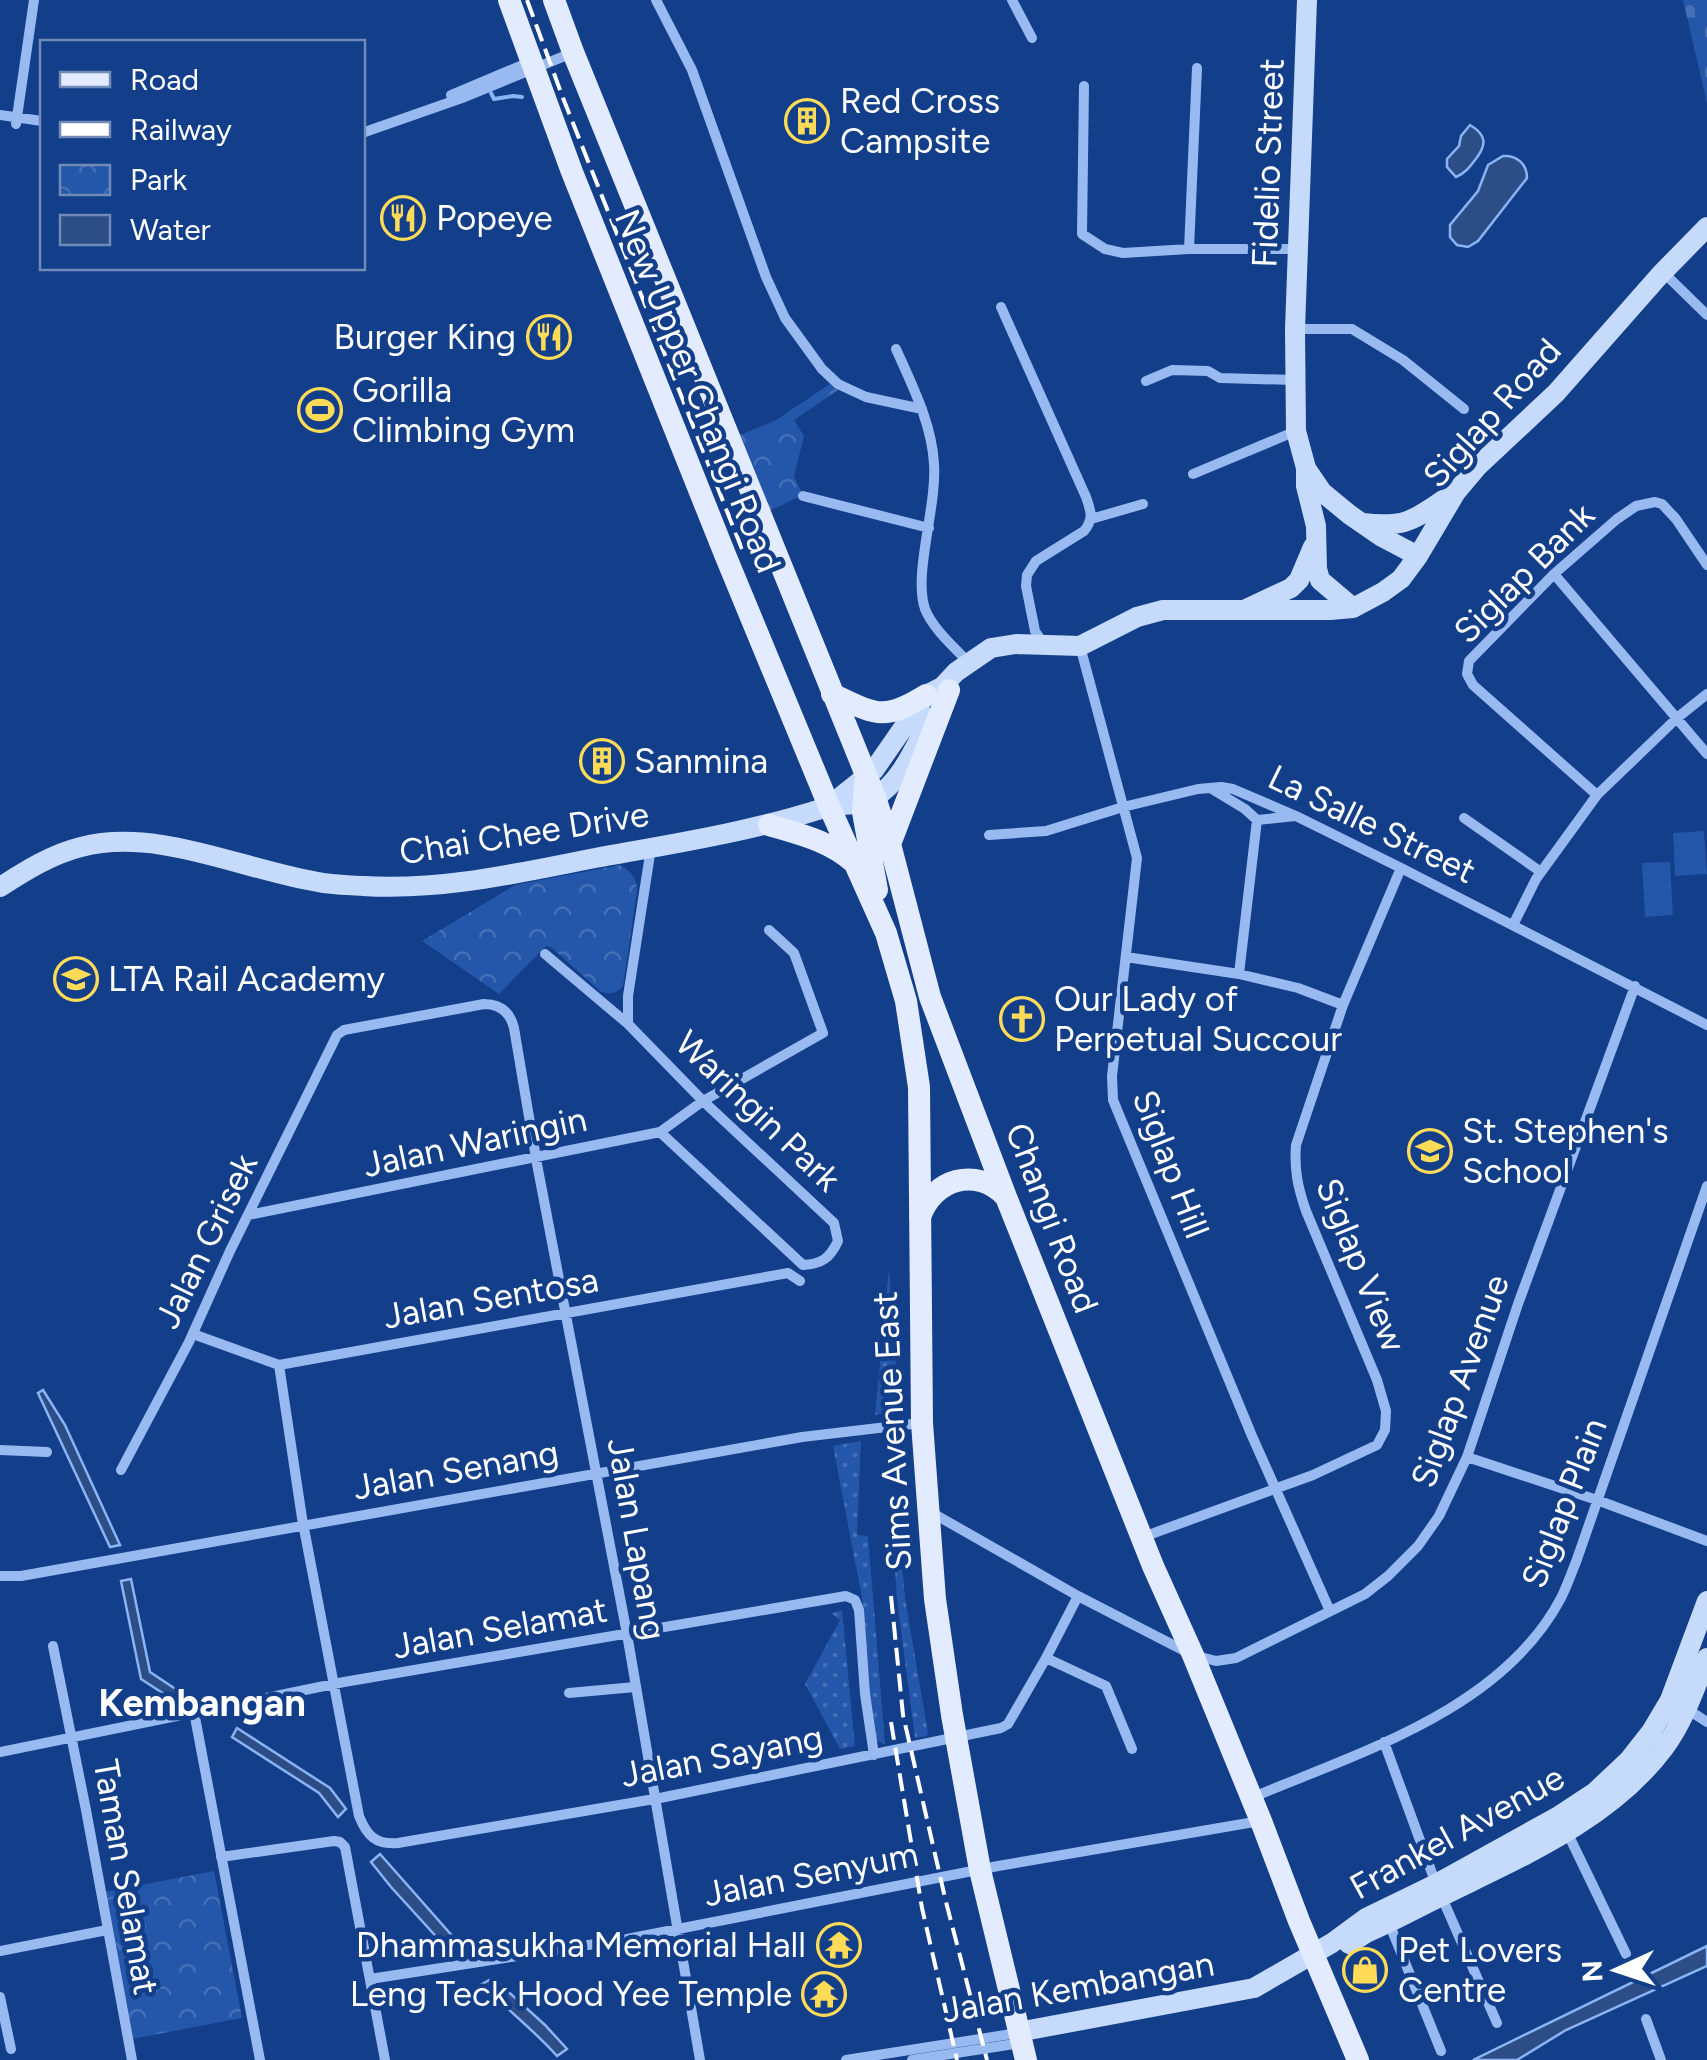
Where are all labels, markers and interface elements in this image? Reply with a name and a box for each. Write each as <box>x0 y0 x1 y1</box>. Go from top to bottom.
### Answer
legend <box>40 40 365 270</box>
street label: Fidelio Street <box>1243 58 1293 268</box>
text: Road <box>130 61 199 98</box>
place label: Red Cross Campsite <box>840 80 1000 162</box>
building icon: Red Cross Campsite <box>784 98 830 144</box>
text: Railway <box>130 111 232 148</box>
text: Park <box>130 161 188 198</box>
restaurant icon: Popeye <box>380 195 426 241</box>
place label: Popeye <box>436 197 553 239</box>
street label: New Upper Changi Road <box>606 203 790 579</box>
text: Water <box>130 211 211 248</box>
restaurant icon: Burger King <box>526 314 572 360</box>
place label: Burger King <box>334 316 516 358</box>
street label: Siglap Road <box>1414 330 1570 496</box>
place label: Gorilla Climbing Gym <box>352 369 575 451</box>
sports icon: Gorilla Climbing Gym <box>297 387 343 433</box>
street label: Siglap Bank <box>1445 494 1603 652</box>
building icon: Sanmina <box>579 738 625 784</box>
place label: Sanmina <box>634 740 768 782</box>
street label: La Salle Street <box>1262 756 1482 892</box>
street label: Chai Chee Drive <box>396 793 652 873</box>
school or university icon: LTA Rail Academy <box>53 956 99 1002</box>
place label: LTA Rail Academy <box>108 958 385 1000</box>
place label: Our Lady of Perpetual Succour <box>1054 978 1342 1060</box>
church icon: Our Lady of Perpetual Succour <box>999 996 1045 1042</box>
street label: Waringin Park <box>667 1022 849 1200</box>
street label: Siglap Hill <box>1124 1084 1218 1244</box>
street label: Jalan Waringin <box>359 1098 591 1186</box>
place label: St. Stephen's School <box>1462 1110 1669 1192</box>
street label: Changi Road <box>997 1117 1107 1319</box>
school or university icon: St. Stephen's School <box>1407 1128 1453 1174</box>
street label: Jalan Grisek <box>146 1147 266 1335</box>
street label: Siglap View <box>1307 1172 1415 1358</box>
street label: Jalan Sentosa <box>380 1258 602 1338</box>
street label: Siglap Avenue <box>1402 1269 1518 1493</box>
street label: Sims Avenue East <box>864 1290 920 1572</box>
street label: Siglap Plain <box>1512 1412 1616 1594</box>
street label: Jalan Senang <box>350 1431 562 1509</box>
street label: Jalan Lapang <box>599 1435 675 1643</box>
street label: Jalan Selamat <box>390 1589 610 1667</box>
district label: Kembangan <box>98 1680 306 1726</box>
street label: Jalan Sayang <box>618 1716 826 1796</box>
street label: Taman Selamat <box>85 1756 167 1998</box>
street label: Frankel Avenue <box>1343 1756 1571 1908</box>
street label: Jalan Senyum <box>700 1833 922 1915</box>
north arrow <box>1567 1920 1667 2020</box>
temple icon: Dhammasukha Memorial Hall <box>816 1922 862 1968</box>
place label: Dhammasukha Memorial Hall <box>356 1924 806 1966</box>
place label: Pet Lovers Centre <box>1398 1929 1562 2011</box>
street label: Jalan Kembangan <box>939 1942 1217 2032</box>
shop icon: Pet Lovers Centre <box>1342 1947 1388 1993</box>
text: N <box>1574 1960 1610 1983</box>
temple icon: Leng Teck Hood Yee Temple <box>801 1971 847 2017</box>
place label: Leng Teck Hood Yee Temple <box>350 1973 792 2015</box>

